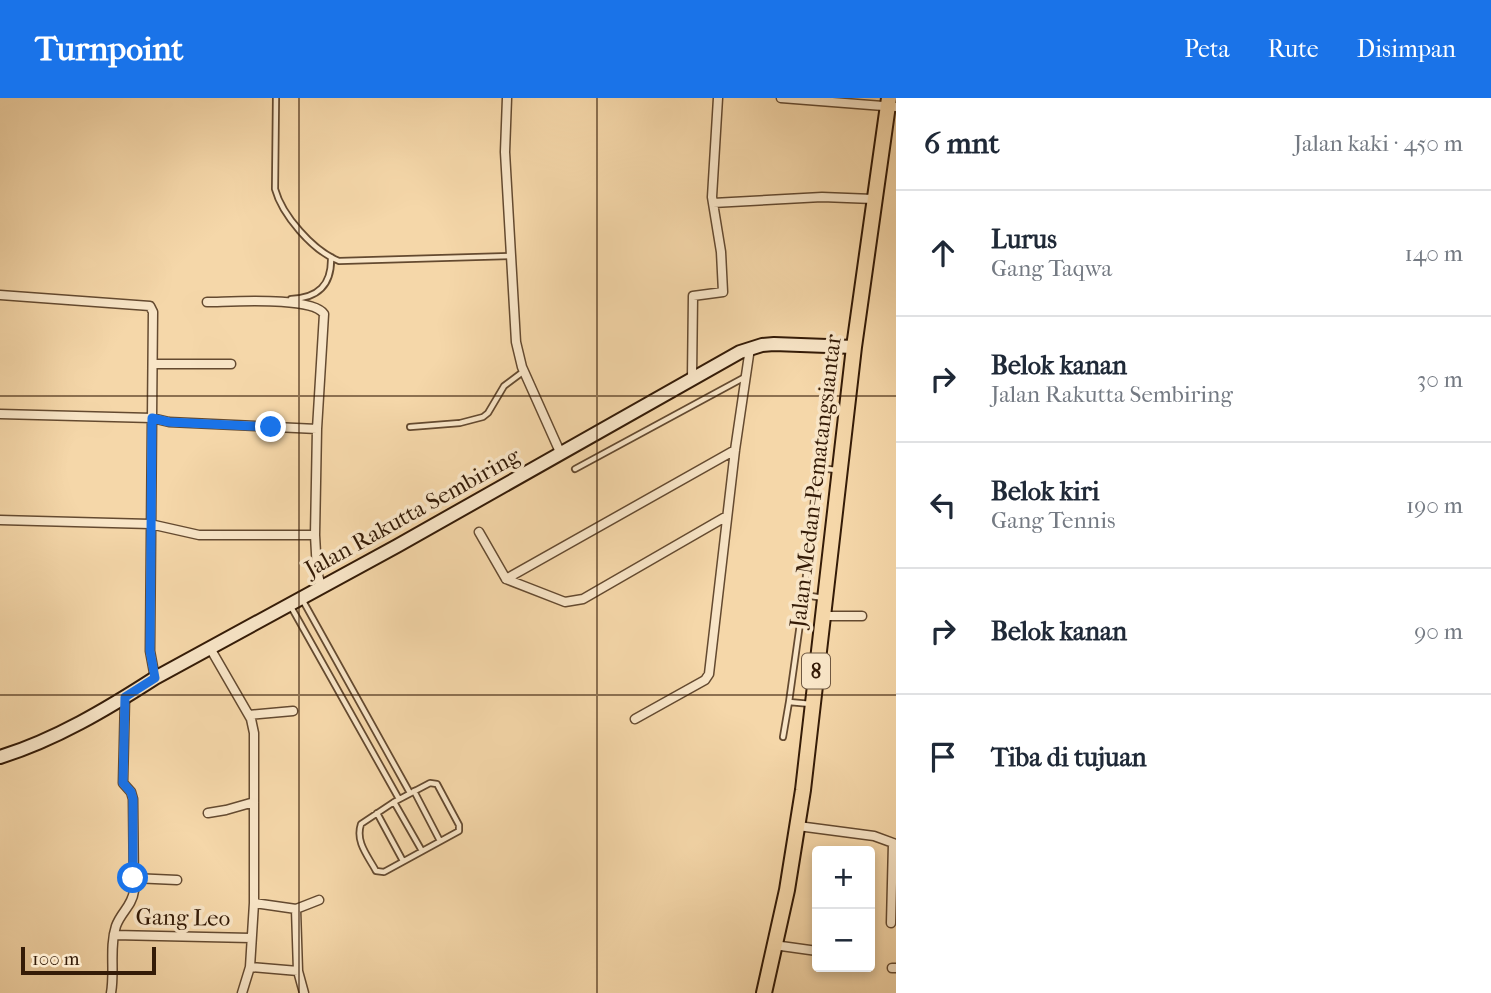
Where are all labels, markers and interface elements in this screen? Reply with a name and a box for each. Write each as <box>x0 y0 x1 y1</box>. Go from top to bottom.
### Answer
text: Turnpoint <box>35 30 183 69</box>
text: Peta <box>1184 35 1230 63</box>
text: Rute <box>1268 35 1319 63</box>
text: Disimpan <box>1357 35 1456 63</box>
text: 6 mnt <box>924 126 1000 161</box>
text: Jalan kaki · 450 m <box>1294 130 1463 157</box>
text: Lurus <box>991 224 1057 255</box>
icon: ahead <box>924 234 962 272</box>
text: 140 m <box>1404 240 1463 267</box>
text: Gang Taqwa <box>991 255 1112 282</box>
street label: Jalan Medan-Pematangsiantar <box>784 333 847 631</box>
text: Belok kanan <box>991 350 1127 381</box>
icon: right <box>924 360 962 398</box>
text: 30 m <box>1417 366 1463 393</box>
text: Jalan Rakutta Sembiring <box>991 381 1233 408</box>
route end <box>255 411 286 442</box>
street label: Jalan Rakutta Sembiring <box>298 442 525 584</box>
text: Belok kiri <box>991 476 1099 507</box>
icon: left <box>924 486 962 524</box>
text: 190 m <box>1406 492 1463 519</box>
text: Gang Tennis <box>991 507 1115 534</box>
icon: right <box>924 612 962 650</box>
text: Belok kanan <box>991 616 1127 647</box>
text: 90 m <box>1414 618 1463 645</box>
road number: 8 <box>802 654 830 688</box>
icon: arrive <box>924 738 962 776</box>
text: Tiba di tujuan <box>991 742 1147 773</box>
map controls <box>812 846 875 972</box>
button: + <box>812 846 875 909</box>
route start <box>117 862 148 893</box>
street label: Gang Leo <box>136 903 230 932</box>
button: − <box>812 909 875 972</box>
scale bar <box>21 944 156 976</box>
text: 100 m <box>32 948 80 970</box>

